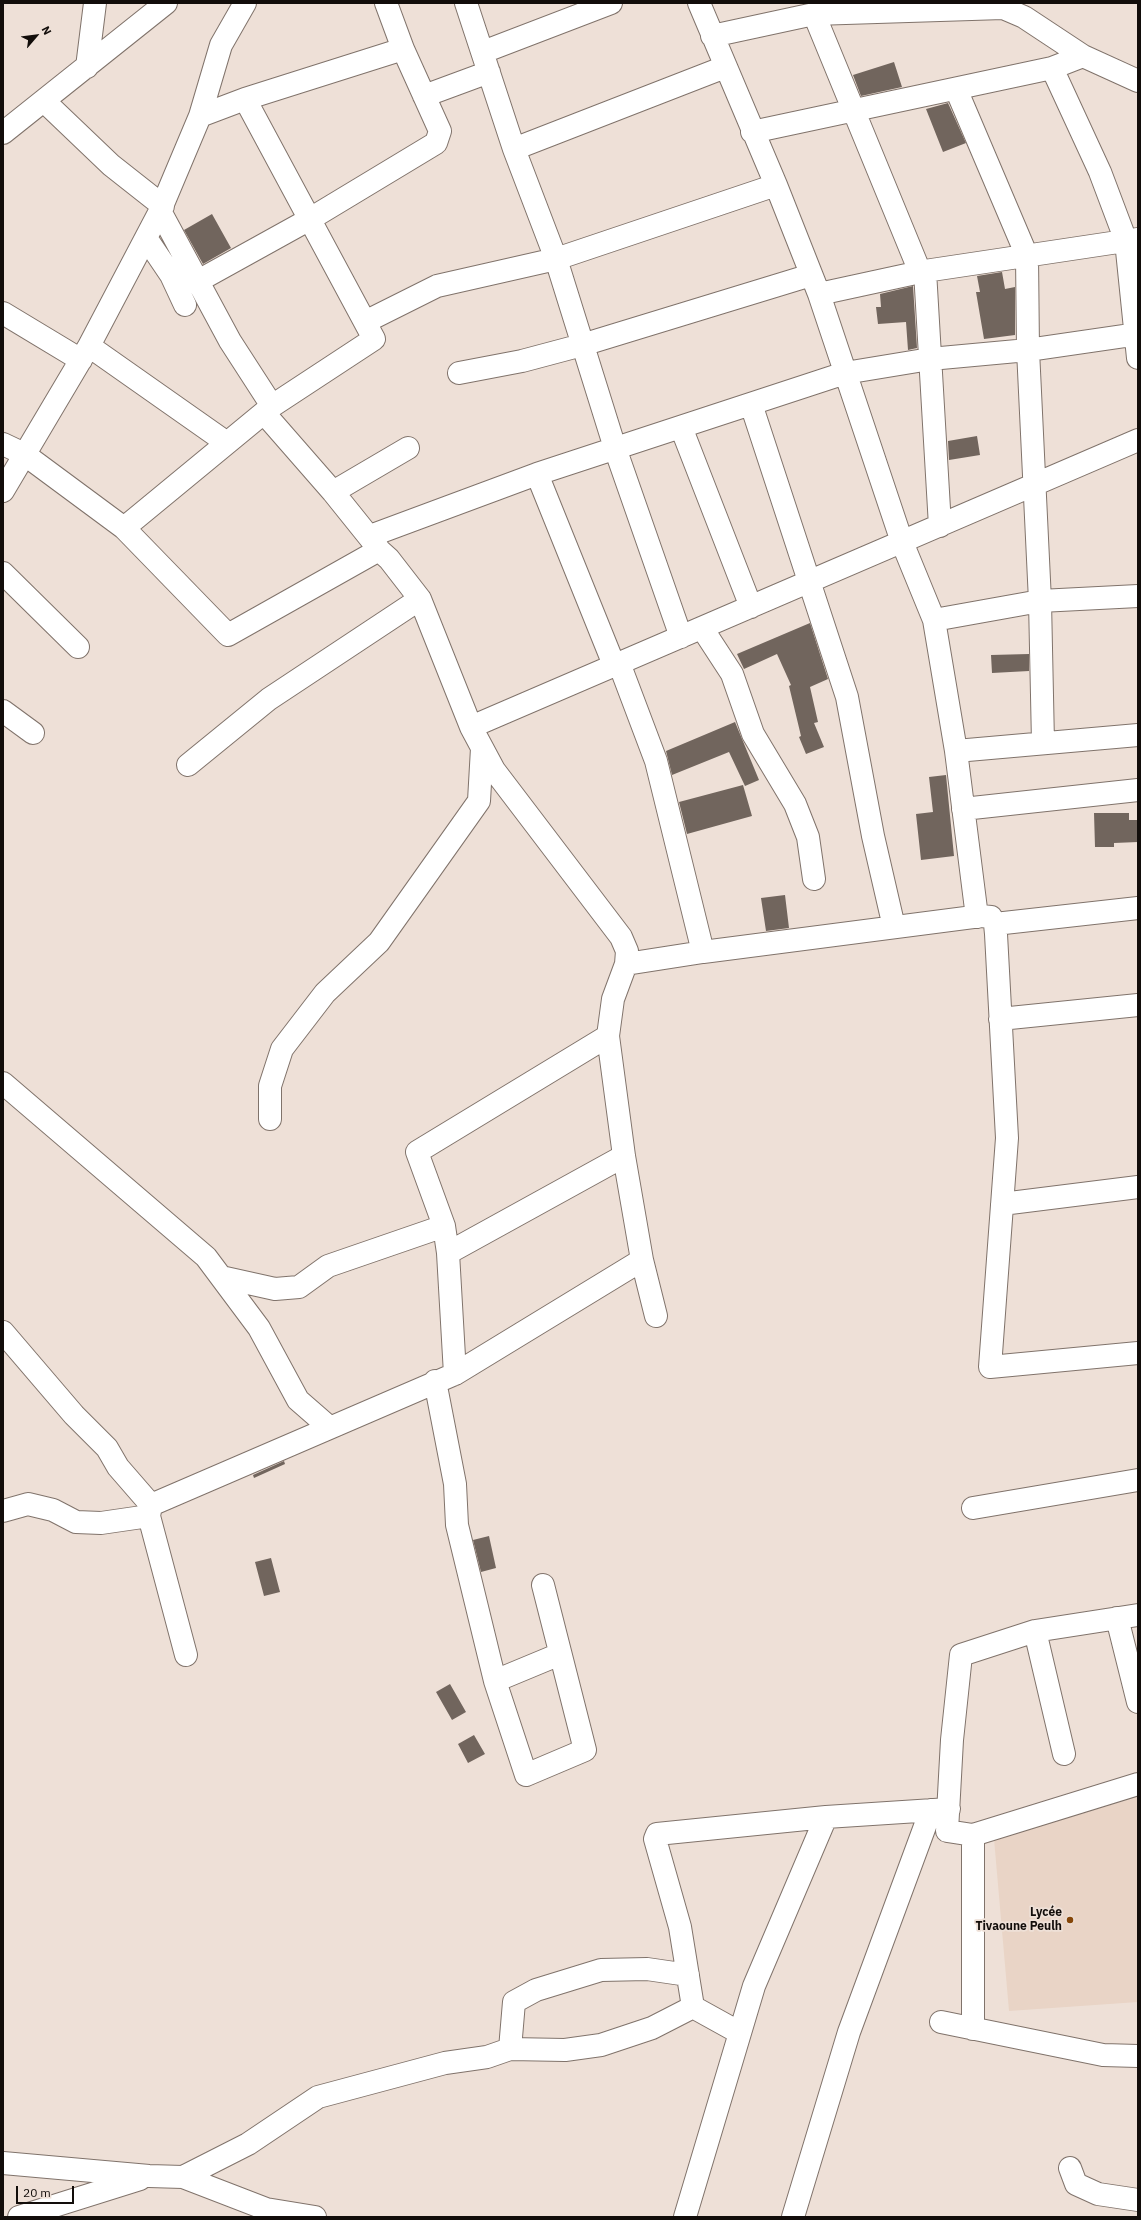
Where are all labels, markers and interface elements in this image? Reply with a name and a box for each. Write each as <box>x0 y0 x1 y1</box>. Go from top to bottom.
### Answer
north arrow <box>16 16 56 56</box>
text: N <box>39 24 55 37</box>
place label: Lycée Tivaoune Peulh <box>975 1906 1062 1934</box>
marker: Lycée Tivaoune Peulh <box>1065 1915 1075 1925</box>
scale bar <box>18 2178 76 2204</box>
text: 20 m <box>23 2185 51 2200</box>

